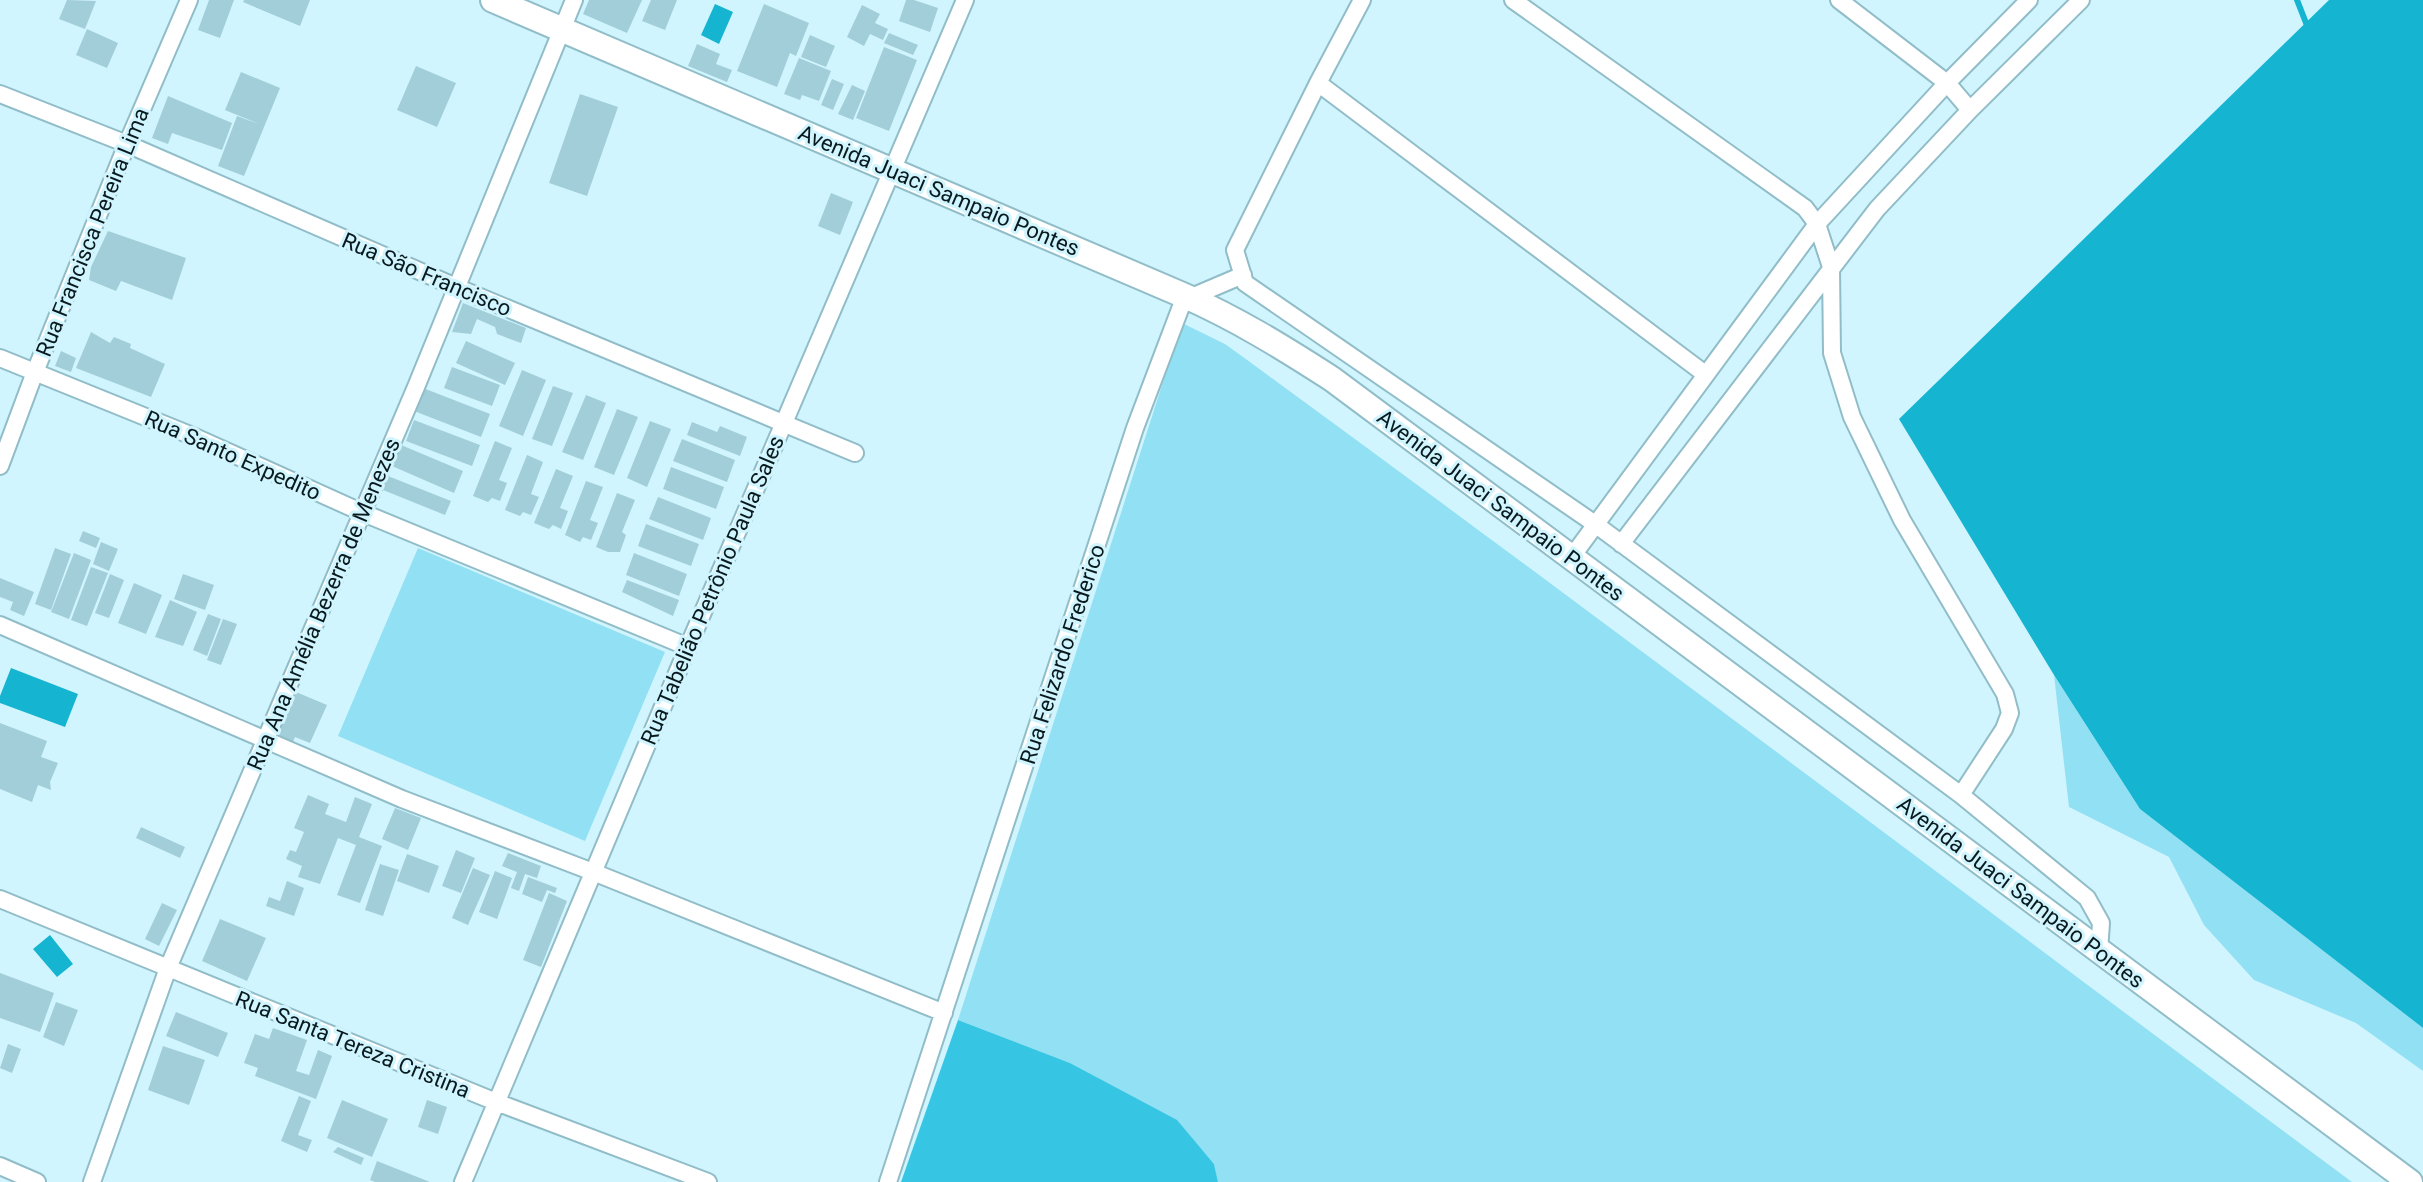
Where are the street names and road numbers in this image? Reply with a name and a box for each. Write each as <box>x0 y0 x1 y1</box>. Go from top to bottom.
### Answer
street label: Rua Francisca Pereira Lima <box>31 104 154 360</box>
street label: Avenida Juaci Sampaio Pontes <box>795 120 1083 261</box>
street label: Rua São Francisco <box>338 228 515 321</box>
street label: Avenida Juaci Sampaio Pontes <box>1372 404 1629 606</box>
street label: Rua Santo Expedito <box>141 405 325 506</box>
street label: Rua Tabelião Petrônio Paula Sales <box>636 432 789 748</box>
street label: Rua Ana Amélia Bezerra de Menezes <box>242 434 405 774</box>
street label: Rua Felizardo Frederico <box>1015 541 1110 767</box>
street label: Avenida Juaci Sampaio Pontes <box>1892 791 2149 993</box>
street label: Rua Santa Tereza Cristina <box>232 986 474 1103</box>

